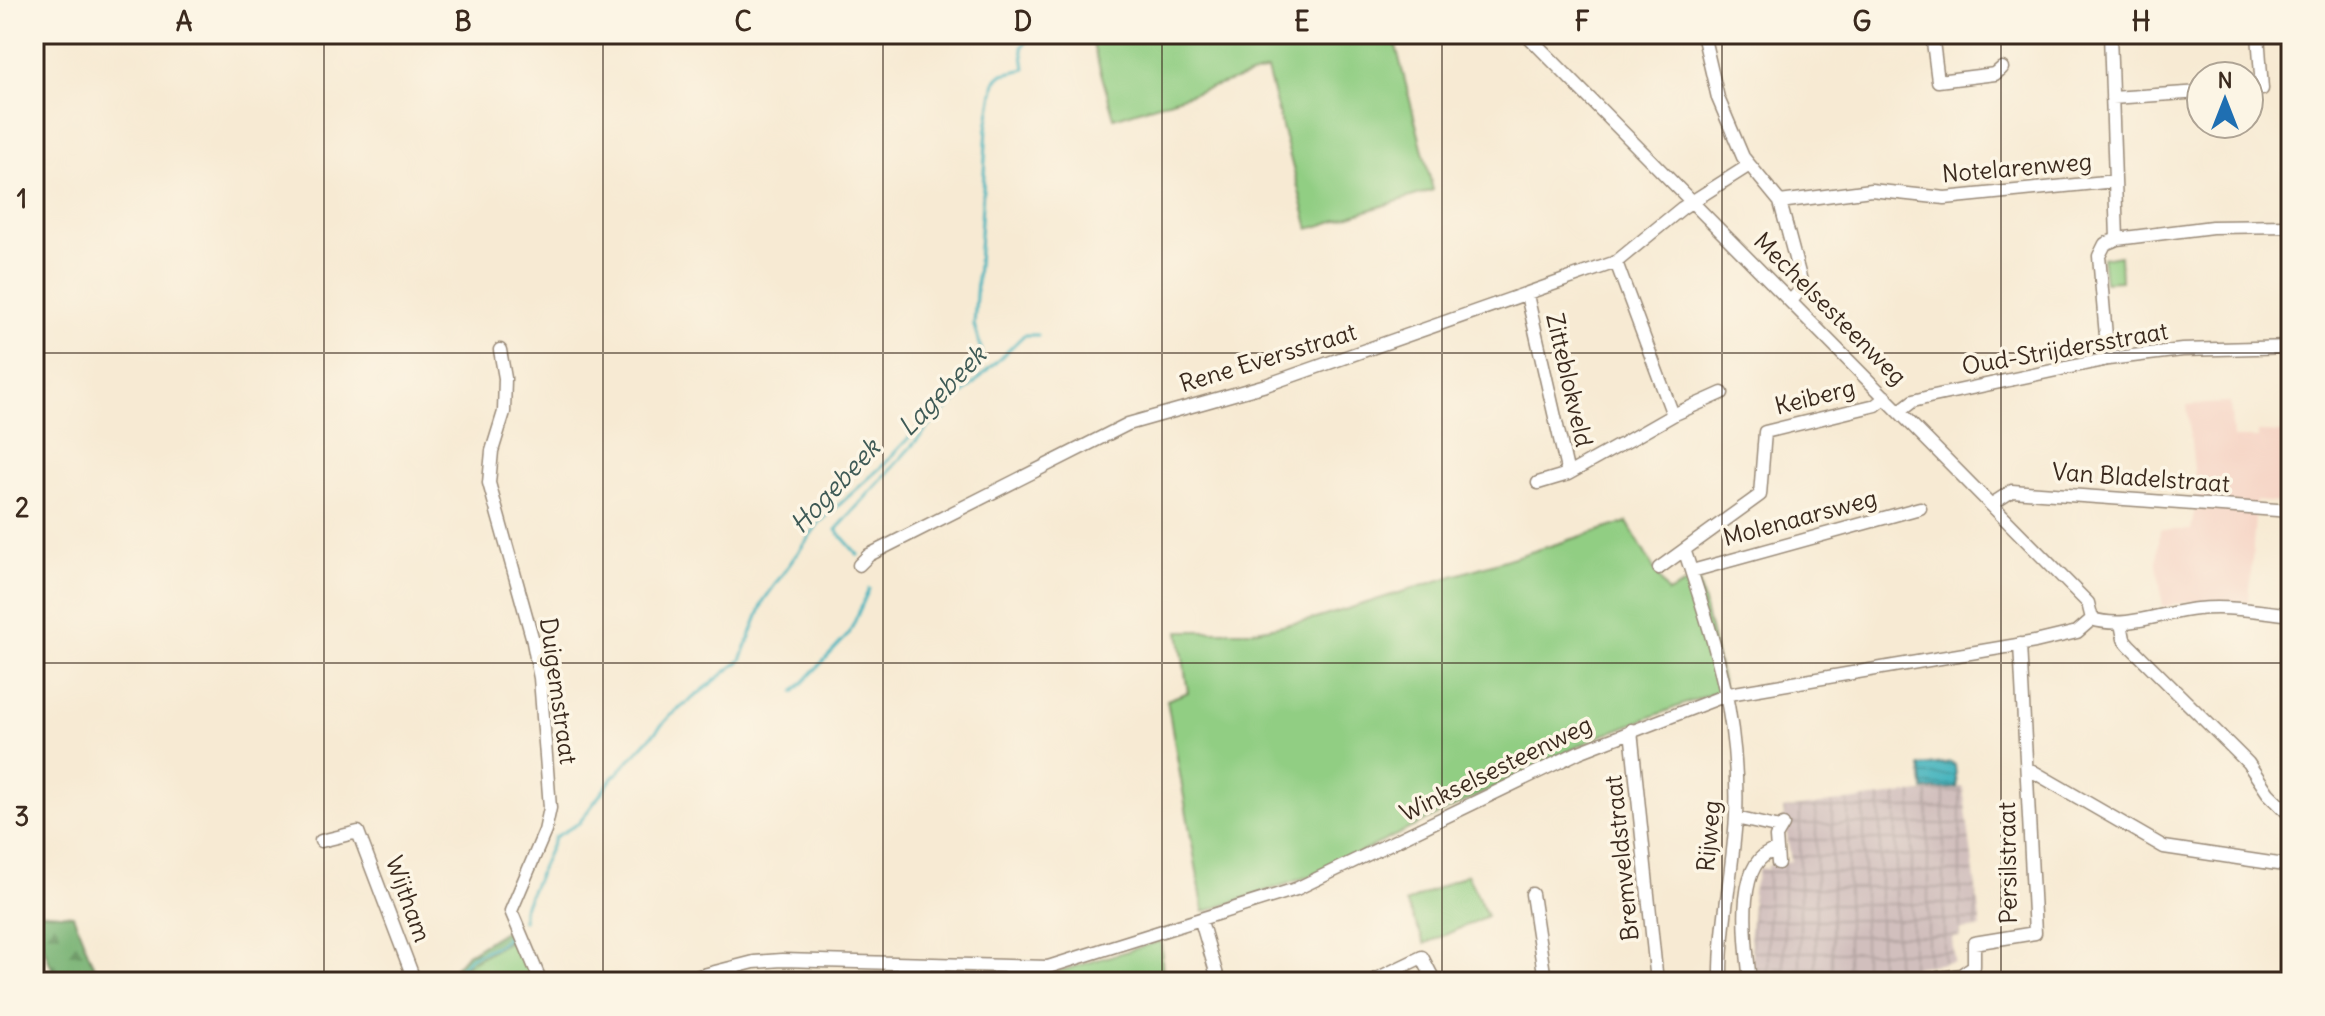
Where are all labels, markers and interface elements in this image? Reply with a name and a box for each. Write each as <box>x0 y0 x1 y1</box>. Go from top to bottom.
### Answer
text: A <box>176 5 193 38</box>
text: B <box>454 5 472 38</box>
text: C <box>734 5 752 38</box>
text: D <box>1014 5 1032 38</box>
text: E <box>1294 5 1310 38</box>
text: F <box>1575 5 1590 38</box>
text: G <box>1853 5 1872 38</box>
text: H <box>2132 5 2150 38</box>
north arrow <box>2185 60 2265 140</box>
text: N <box>2217 66 2233 94</box>
street label: Notelarenweg <box>1941 146 2093 189</box>
text: 1 <box>17 182 27 215</box>
street label: Mechelsesteenweg <box>1748 226 1913 391</box>
street label: Zitteblokveld <box>1540 310 1600 450</box>
street label: Oud-Strijdersstraat <box>1959 315 2170 381</box>
street label: Rene Eversstraat <box>1176 316 1360 398</box>
water label: Lagebeek <box>891 337 994 443</box>
street label: Keiberg <box>1772 372 1858 420</box>
water label: Hogebeek <box>783 430 888 540</box>
street label: Van Bladelstraat <box>2051 456 2231 498</box>
street label: Molenaarsweg <box>1719 482 1880 552</box>
text: 2 <box>15 491 29 524</box>
street label: Duigemstraat <box>534 616 584 766</box>
street label: Winkselsesteenweg <box>1395 709 1596 828</box>
street label: Bremveldstraat <box>1597 774 1645 943</box>
street label: Rijweg <box>1690 799 1726 873</box>
text: 3 <box>15 800 29 833</box>
street label: Persilstraat <box>1991 802 2023 924</box>
street label: Wijtham <box>380 852 438 946</box>

